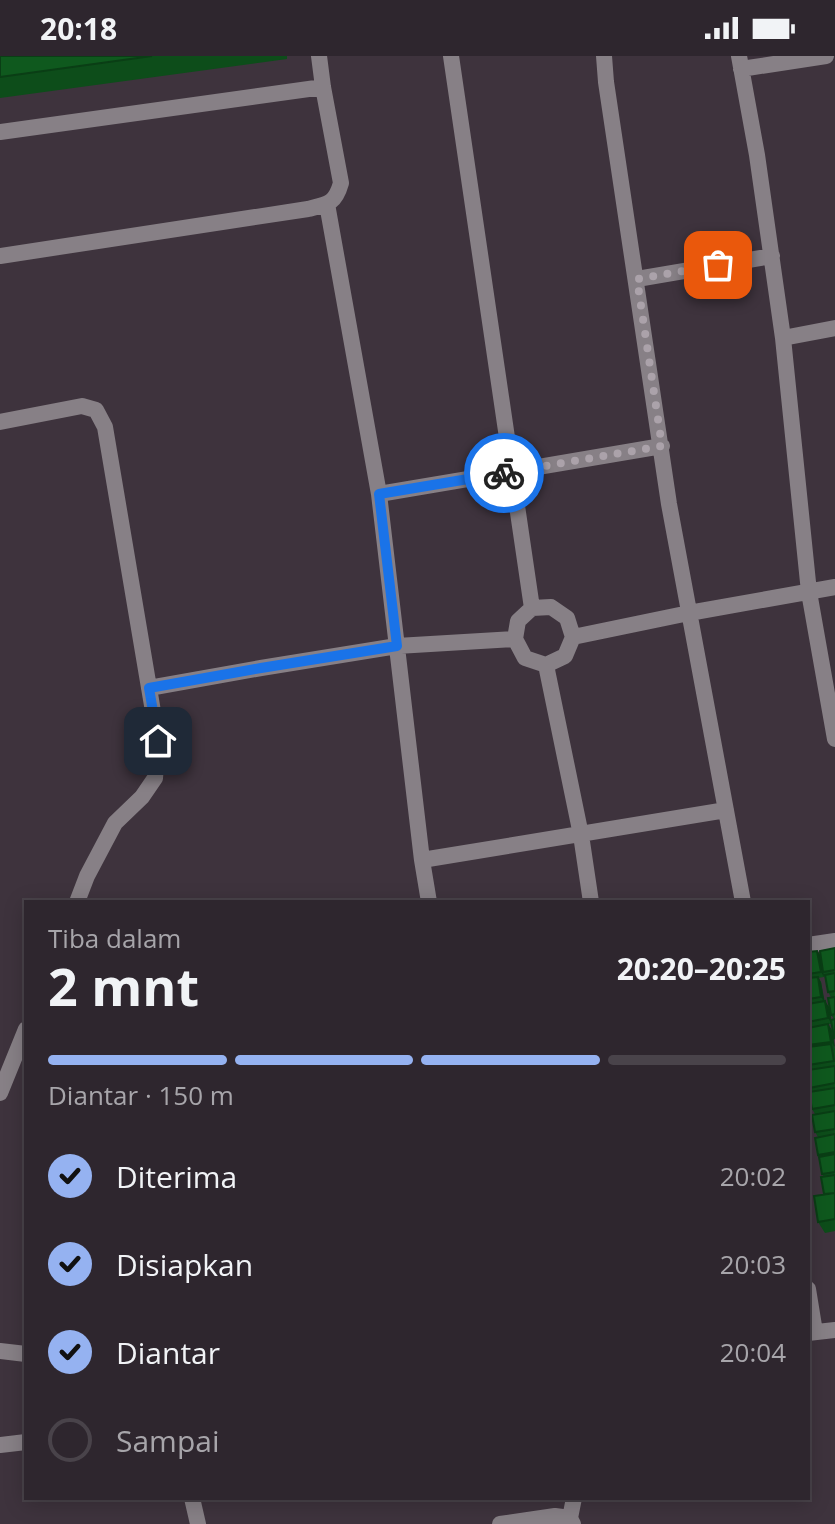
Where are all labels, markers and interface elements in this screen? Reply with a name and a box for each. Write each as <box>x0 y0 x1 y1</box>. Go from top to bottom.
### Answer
text: 20:18 <box>40 8 117 49</box>
pin <box>684 231 752 299</box>
icon: bag <box>696 243 740 287</box>
courier <box>464 433 544 513</box>
icon: bike <box>482 451 526 495</box>
pin <box>124 707 192 775</box>
icon: home <box>136 719 180 763</box>
text: Tiba dalam <box>48 920 181 956</box>
text: 20:20–20:25 <box>617 948 786 989</box>
text: 2 mnt <box>48 950 199 1021</box>
text: Diantar · 150 m <box>48 1077 234 1113</box>
icon: check <box>48 1154 92 1198</box>
text: Diterima <box>116 1156 237 1197</box>
text: 20:02 <box>720 1158 786 1194</box>
icon: check <box>48 1242 92 1286</box>
text: Disiapkan <box>116 1244 253 1285</box>
text: 20:03 <box>720 1246 786 1282</box>
icon: check <box>48 1330 92 1374</box>
text: Diantar <box>116 1332 220 1373</box>
text: 20:04 <box>720 1334 786 1370</box>
text: Sampai <box>116 1420 220 1461</box>

